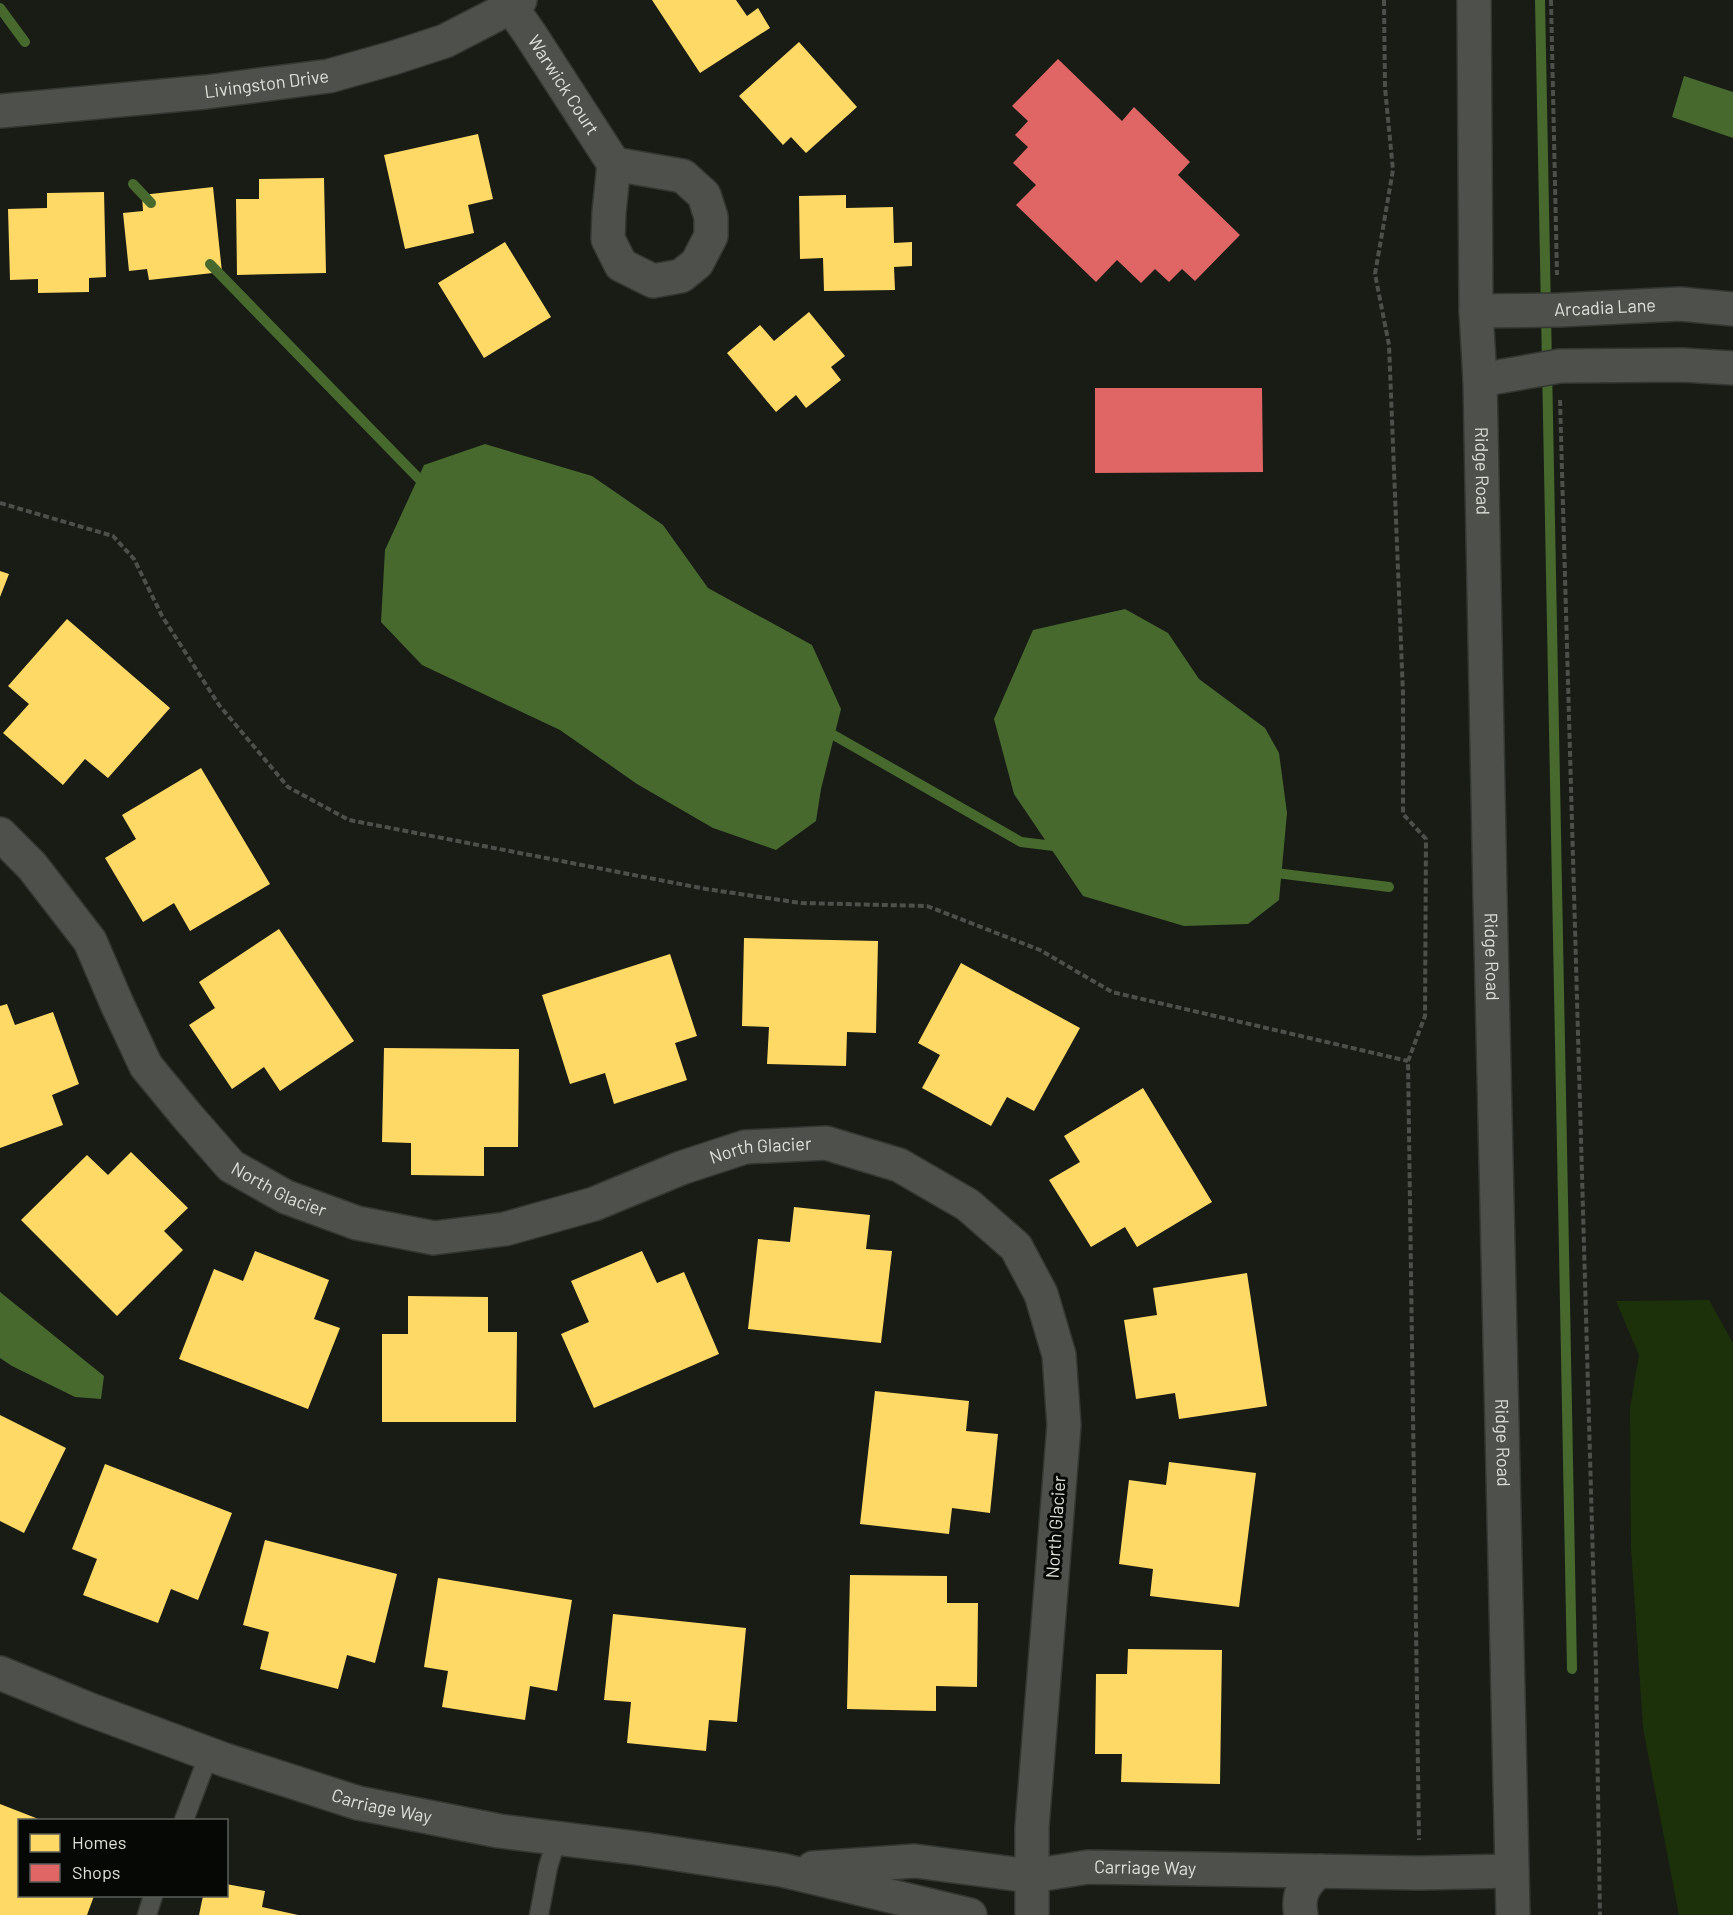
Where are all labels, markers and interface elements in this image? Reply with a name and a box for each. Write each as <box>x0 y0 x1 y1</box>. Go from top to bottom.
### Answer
street label: Warwick Court <box>524 31 604 139</box>
street label: Livingston Drive <box>203 64 330 102</box>
street label: Arcadia Lane <box>1554 293 1656 320</box>
street label: Ridge Road <box>1471 427 1495 515</box>
street label: Ridge Road <box>1480 912 1504 1001</box>
street label: North Glacier <box>706 1132 812 1168</box>
street label: North Glacier <box>228 1157 330 1221</box>
street label: Ridge Road <box>1491 1398 1515 1487</box>
street label: North Glacier <box>1040 1474 1070 1579</box>
street label: Carriage Way <box>329 1783 434 1827</box>
legend <box>18 1819 228 1897</box>
text: Homes <box>72 1831 126 1853</box>
street label: Carriage Way <box>1094 1855 1196 1879</box>
text: Shops <box>72 1861 121 1883</box>

